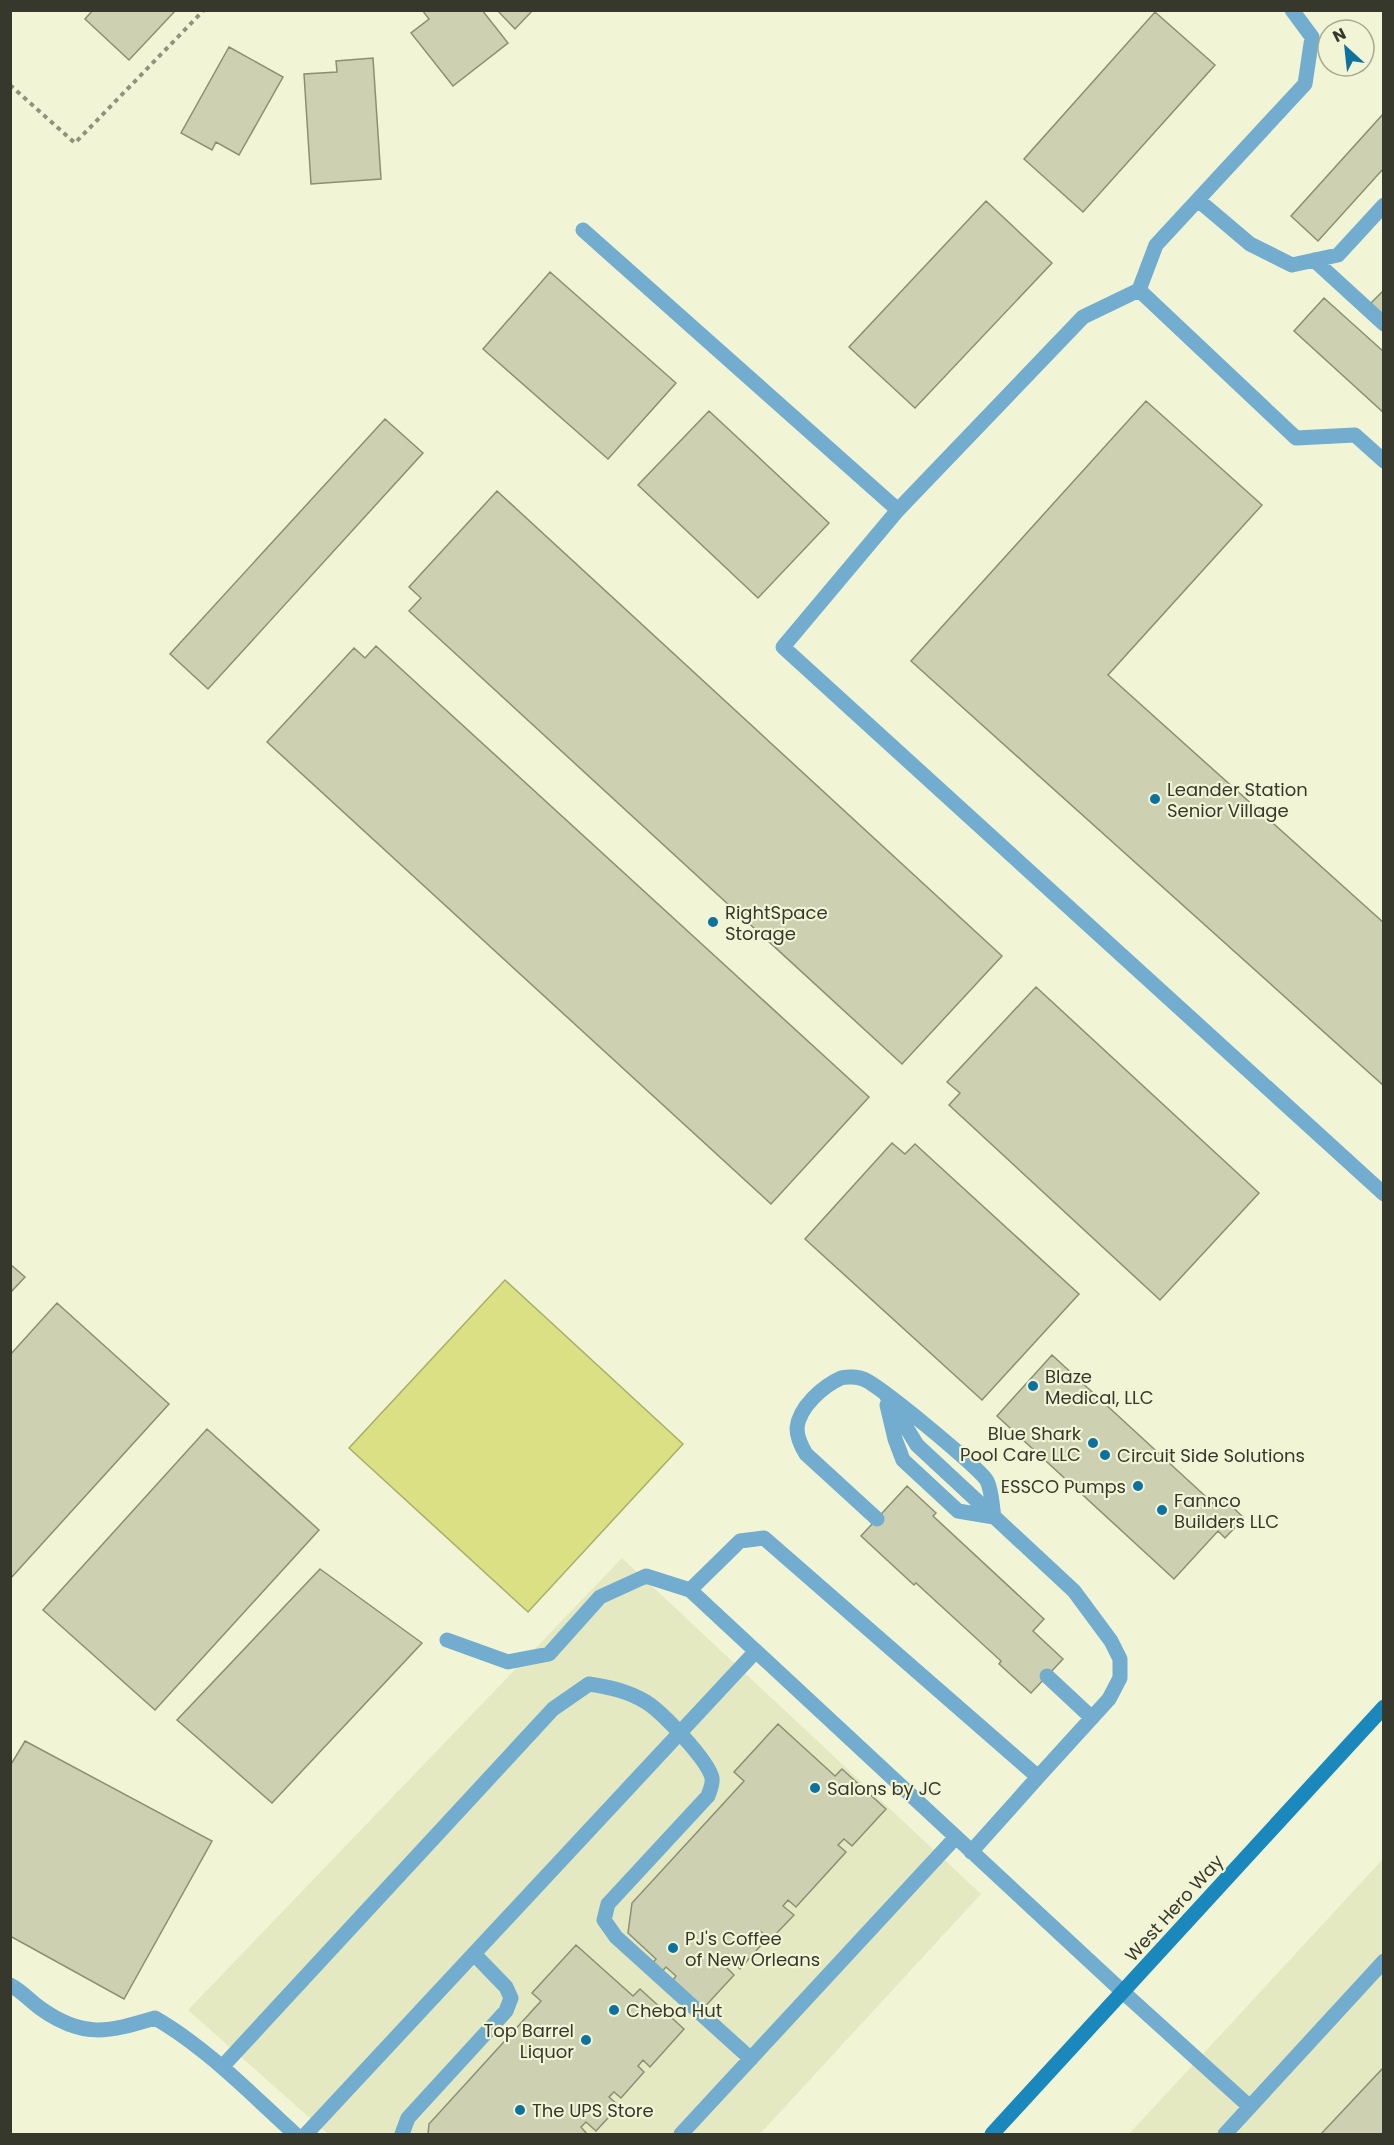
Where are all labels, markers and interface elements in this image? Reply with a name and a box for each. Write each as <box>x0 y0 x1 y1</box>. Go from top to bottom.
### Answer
north arrow <box>1316 18 1376 78</box>
text: N <box>1329 22 1350 48</box>
place label: Leander Station Senior Village <box>1167 777 1308 823</box>
marker: Leander Station Senior Village <box>1148 792 1162 806</box>
place label: RightSpace Storage <box>725 900 828 946</box>
marker: RightSpace Storage <box>706 915 720 929</box>
place label: Blaze Medical, LLC <box>1045 1364 1154 1410</box>
marker: Blaze Medical, LLC <box>1026 1379 1040 1393</box>
place label: Blue Shark Pool Care LLC <box>960 1421 1082 1467</box>
marker: Blue Shark Pool Care LLC <box>1086 1436 1100 1450</box>
place label: Circuit Side Solutions <box>1117 1443 1305 1468</box>
marker: Circuit Side Solutions <box>1098 1448 1112 1462</box>
place label: ESSCO Pumps <box>1001 1474 1126 1499</box>
marker: ESSCO Pumps <box>1131 1479 1145 1493</box>
place label: Fannco Builders LLC <box>1174 1488 1279 1534</box>
marker: Fannco Builders LLC <box>1155 1503 1169 1517</box>
place label: Salons by JC <box>827 1776 942 1801</box>
marker: Salons by JC <box>808 1781 822 1795</box>
street label: West Hero Way <box>1119 1849 1229 1967</box>
place label: PJ's Coffee of New Orleans <box>685 1926 820 1972</box>
marker: PJ's Coffee of New Orleans <box>666 1941 680 1955</box>
place label: Cheba Hut <box>626 1998 722 2023</box>
marker: Cheba Hut <box>607 2003 621 2017</box>
place label: Top Barrel Liquor <box>484 2018 574 2064</box>
marker: Top Barrel Liquor <box>579 2033 593 2047</box>
place label: The UPS Store <box>532 2098 654 2123</box>
marker: The UPS Store <box>513 2103 527 2117</box>

